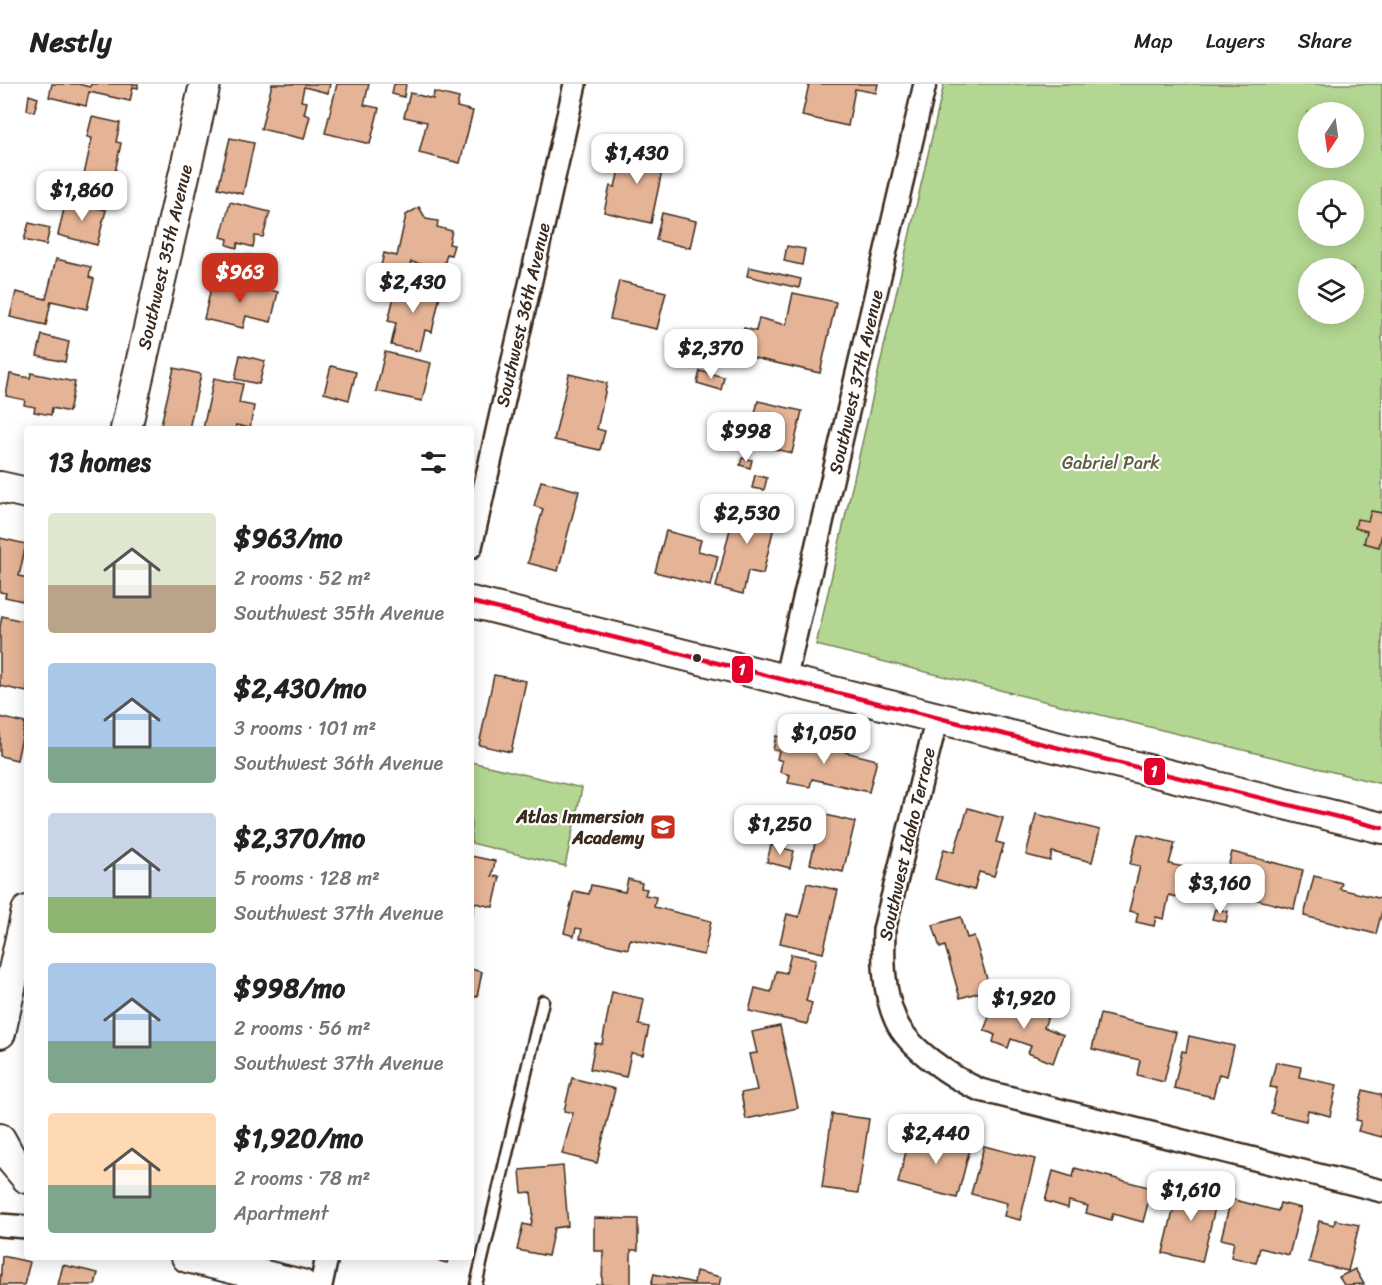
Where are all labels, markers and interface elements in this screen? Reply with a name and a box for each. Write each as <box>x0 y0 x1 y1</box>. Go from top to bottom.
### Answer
text: Nestly <box>30 17 111 66</box>
text: Map <box>1134 22 1173 60</box>
text: Layers <box>1206 22 1265 60</box>
text: Share <box>1298 22 1352 60</box>
north arrow <box>1298 102 1364 168</box>
map controls <box>1298 102 1364 324</box>
pin: $1,430 <box>588 134 686 185</box>
text: $1,430 <box>605 136 669 171</box>
street label: Southwest 35th Avenue <box>128 161 202 353</box>
pin: $1,860 <box>33 171 131 222</box>
text: $1,860 <box>50 173 114 208</box>
button: locate <box>1298 180 1364 246</box>
street label: Southwest 36th Avenue <box>486 219 560 410</box>
pin: $963 <box>204 253 276 304</box>
text: $963 <box>216 255 264 290</box>
button: layers <box>1298 258 1364 324</box>
pin: $2,430 <box>364 263 462 314</box>
text: $2,430 <box>380 265 446 300</box>
street label: Southwest 37th Avenue <box>819 286 893 477</box>
pin: $2,370 <box>662 329 760 380</box>
text: $2,370 <box>678 331 744 366</box>
pin: $998 <box>710 412 782 463</box>
text: $998 <box>721 414 771 449</box>
text: 13 homes <box>48 439 151 485</box>
icon: filters <box>417 446 450 479</box>
park label: Gabriel Park <box>1062 447 1160 479</box>
pin: $2,530 <box>698 494 796 545</box>
text: $2,530 <box>714 496 780 531</box>
text: $963/mo <box>234 515 343 561</box>
icon: home <box>96 537 168 609</box>
text: 2 rooms · 52 m² <box>234 561 371 596</box>
text: Southwest 35th Avenue <box>234 596 444 631</box>
unlabelled marker <box>691 652 703 664</box>
line badge: 1 <box>731 655 754 684</box>
text: 1 <box>739 655 746 684</box>
text: $2,430/mo <box>234 665 367 711</box>
icon: home <box>96 687 168 759</box>
text: 3 rooms · 101 m² <box>234 711 376 746</box>
pin: $1,050 <box>775 714 873 765</box>
text: $1,050 <box>792 716 856 751</box>
street label: Southwest Idaho Terrace <box>869 744 945 944</box>
text: Southwest 36th Avenue <box>234 746 443 781</box>
line badge: 1 <box>1143 757 1166 786</box>
text: 1 <box>1151 757 1158 786</box>
place label: Atlas Immersion Academy <box>515 801 645 854</box>
pin: $1,250 <box>731 805 829 856</box>
text: $1,250 <box>748 807 812 842</box>
school or university icon: Atlas Immersion Academy <box>648 812 678 842</box>
text: $2,370/mo <box>234 815 365 861</box>
icon: home <box>96 837 168 909</box>
text: 5 rooms · 128 m² <box>234 861 380 896</box>
pin: $3,160 <box>1171 864 1269 915</box>
text: $3,160 <box>1189 866 1251 901</box>
text: Southwest 37th Avenue <box>234 896 443 931</box>
text: $998/mo <box>234 965 345 1011</box>
pin: $1,920 <box>975 979 1073 1030</box>
text: $1,920 <box>992 981 1056 1016</box>
icon: home <box>96 987 168 1059</box>
text: 2 rooms · 56 m² <box>234 1011 371 1046</box>
text: Southwest 37th Avenue <box>234 1046 443 1081</box>
pin: $2,440 <box>887 1114 985 1165</box>
text: $1,920/mo <box>234 1115 363 1161</box>
text: $2,440 <box>902 1116 970 1151</box>
icon: home <box>96 1137 168 1209</box>
text: 2 rooms · 78 m² <box>234 1161 370 1196</box>
pin: $1,610 <box>1142 1171 1240 1222</box>
text: $1,610 <box>1161 1173 1221 1208</box>
text: Apartment <box>234 1196 328 1231</box>

